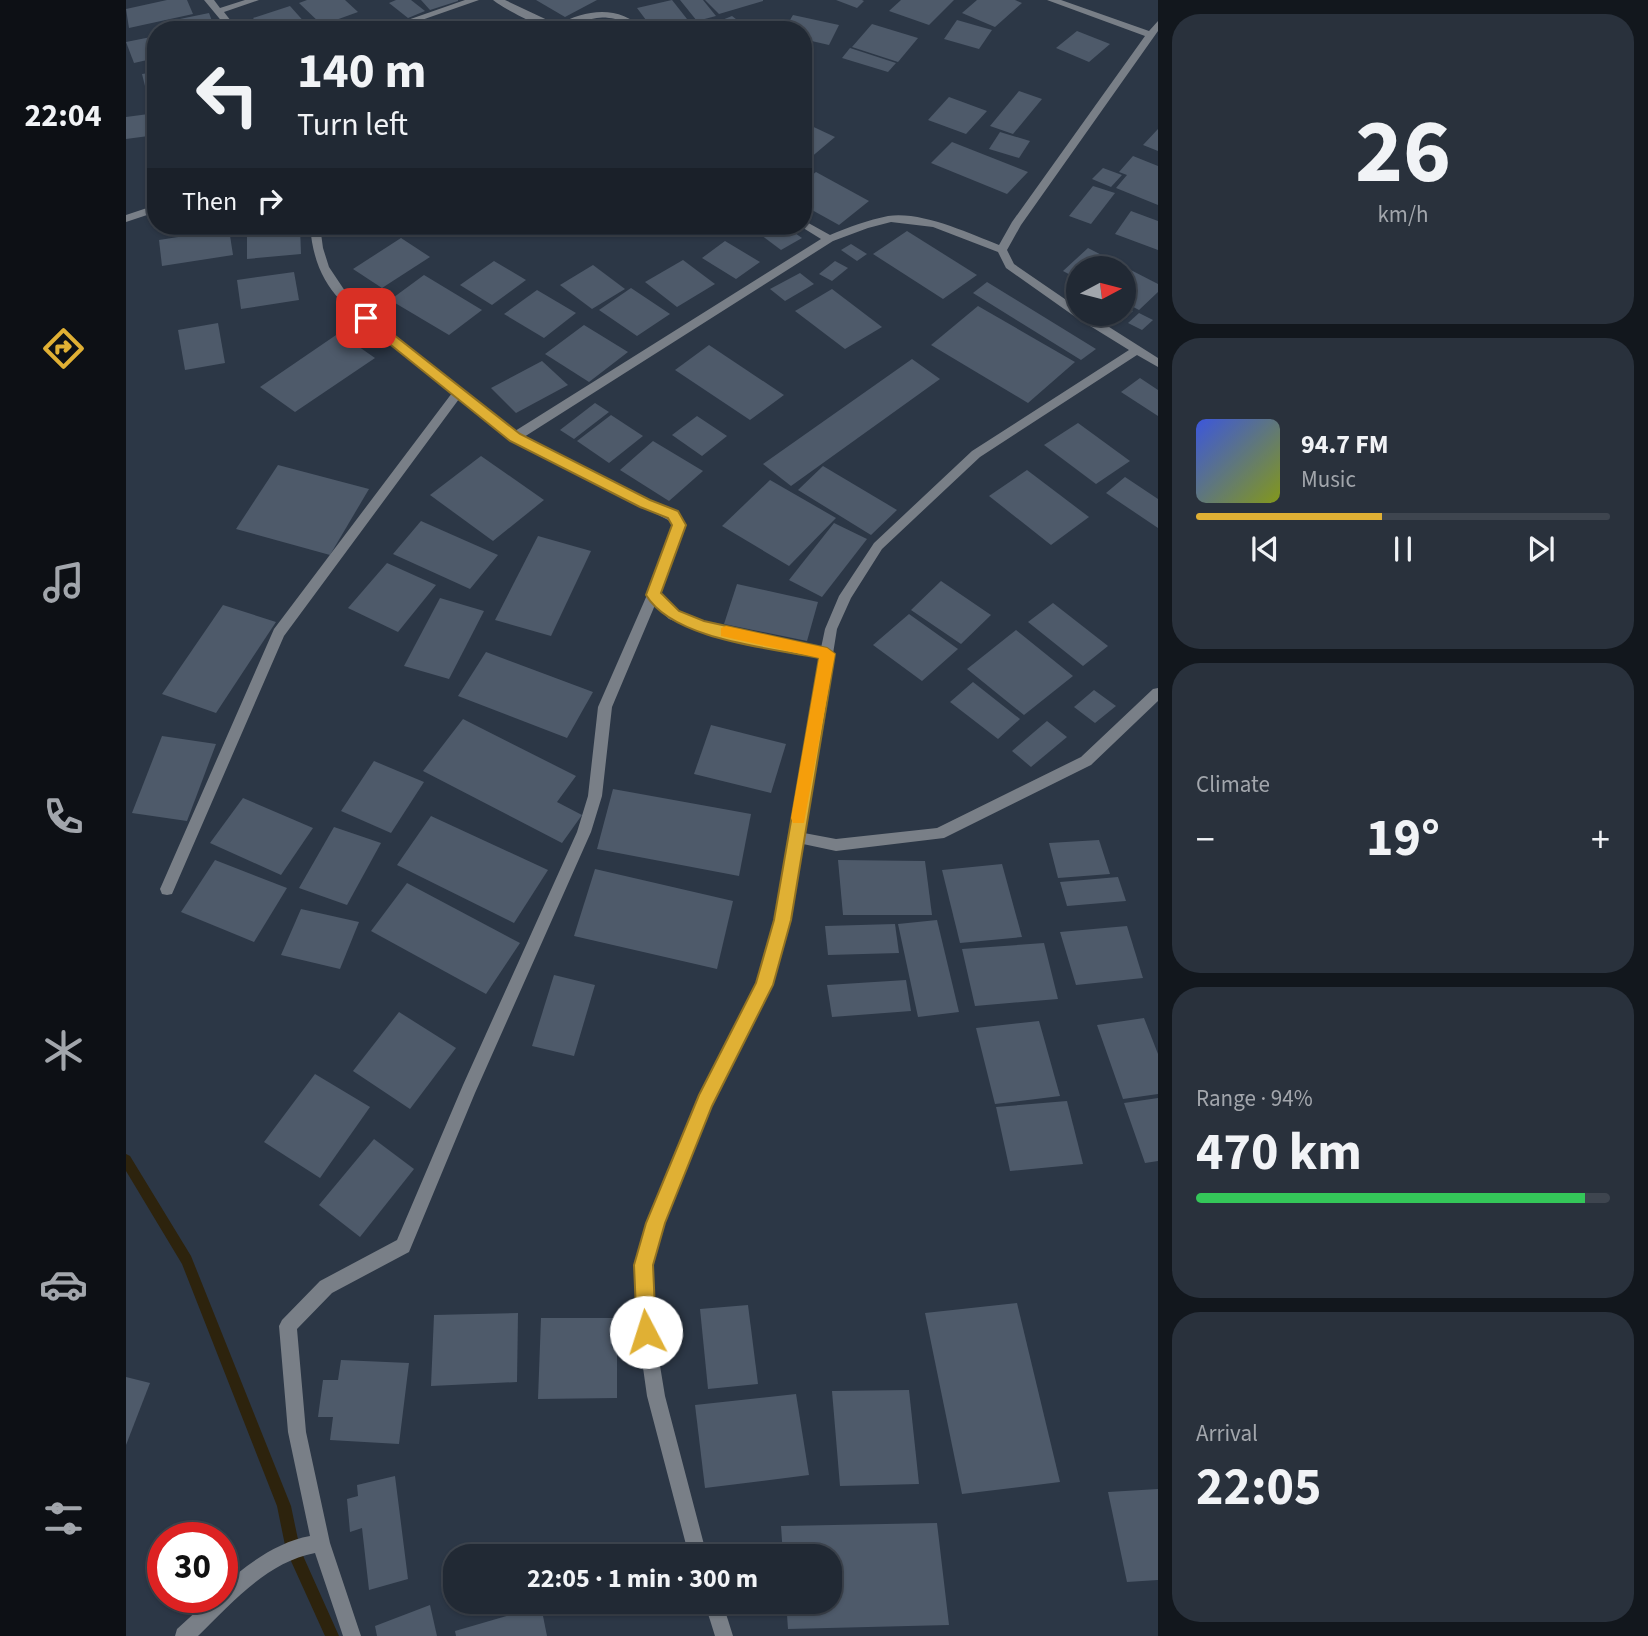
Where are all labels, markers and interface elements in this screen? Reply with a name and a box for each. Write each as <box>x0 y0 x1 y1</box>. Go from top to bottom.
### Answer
text: 140 m <box>297 37 426 107</box>
icon: left <box>182 49 273 140</box>
text: 26 <box>1355 88 1451 217</box>
text: 22:04 <box>24 93 102 139</box>
text: Turn left <box>297 102 408 148</box>
icon: right <box>251 182 289 220</box>
text: Then <box>182 183 237 220</box>
text: km/h <box>1377 198 1429 231</box>
north arrow <box>1066 256 1136 326</box>
map controls <box>1066 256 1136 326</box>
pin <box>336 288 396 348</box>
icon: arrive <box>347 299 385 337</box>
icon: directions <box>39 324 88 373</box>
text: 94.7 FM <box>1301 426 1389 463</box>
text: Music <box>1301 463 1356 496</box>
icon: previous <box>1246 530 1284 568</box>
icon: pause <box>1384 530 1422 568</box>
icon: next <box>1522 530 1560 568</box>
icon: music <box>39 558 88 607</box>
text: Climate <box>1196 768 1270 801</box>
icon: phone <box>39 792 88 841</box>
text: 19° <box>1366 802 1440 876</box>
text: − <box>1196 813 1215 867</box>
text: + <box>1591 813 1610 867</box>
icon: climate <box>39 1026 88 1075</box>
text: Range · 94% <box>1196 1082 1313 1115</box>
text: 470 km <box>1196 1116 1362 1190</box>
icon: car <box>39 1260 88 1309</box>
position arrow <box>609 1295 683 1369</box>
text: Arrival <box>1196 1417 1258 1450</box>
text: 22:05 <box>1196 1451 1321 1525</box>
icon: filters <box>39 1494 88 1543</box>
speed limit sign: 30 <box>147 1522 238 1613</box>
text: 22:05 · 1 min · 300 m <box>527 1560 758 1597</box>

